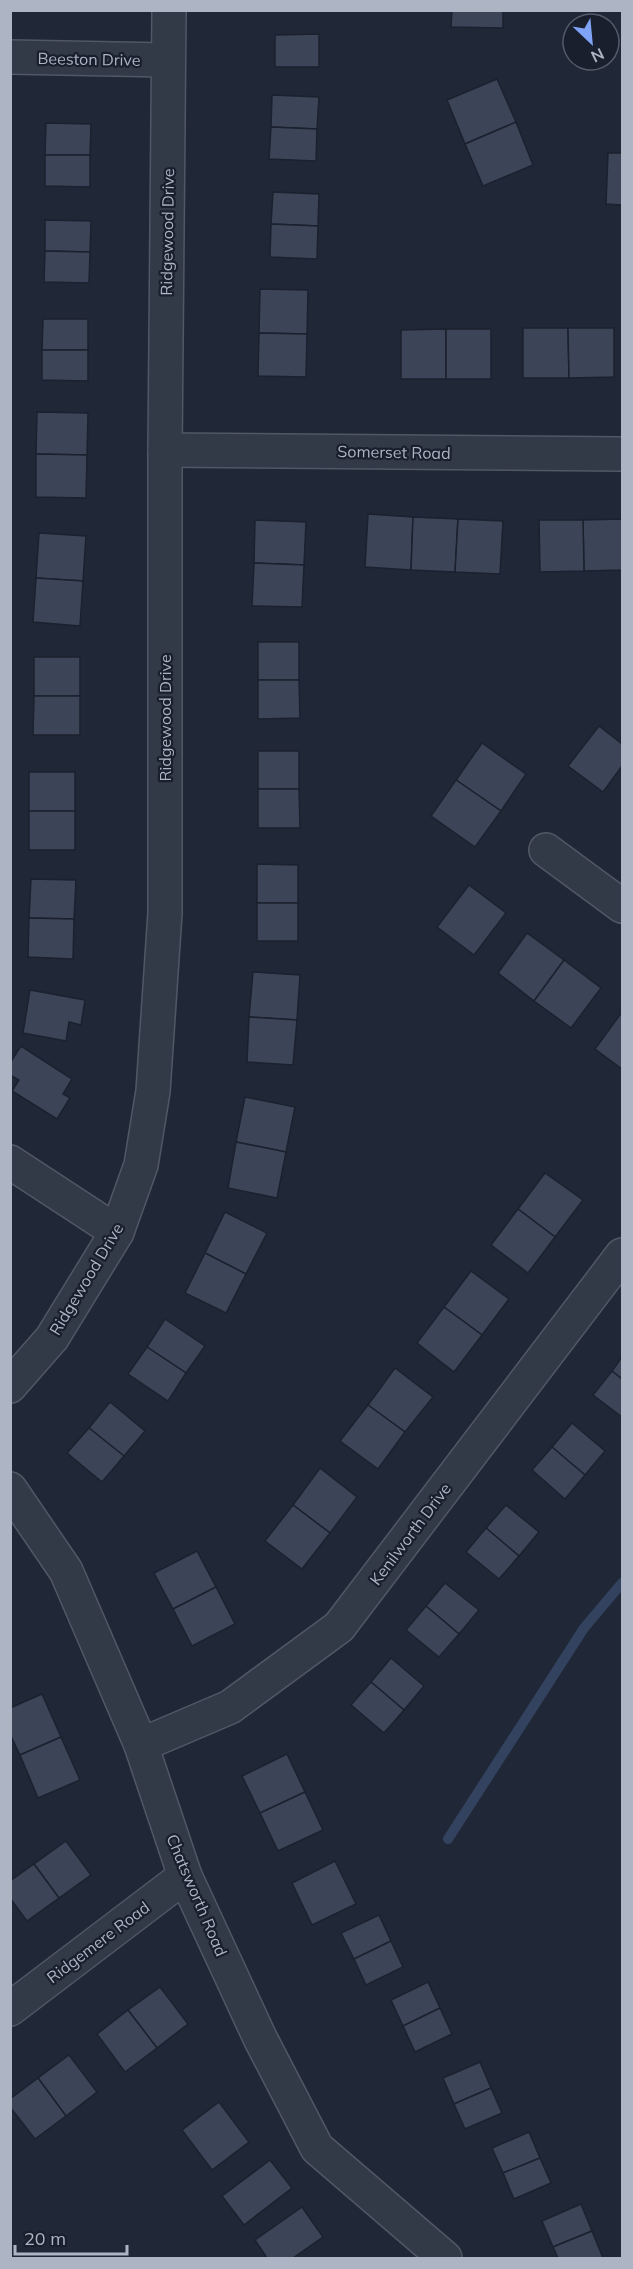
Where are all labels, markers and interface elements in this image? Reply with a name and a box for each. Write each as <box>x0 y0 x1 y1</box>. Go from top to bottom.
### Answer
north arrow <box>561 12 621 72</box>
text: N <box>588 44 607 67</box>
street label: Beeston Drive <box>37 48 141 70</box>
street label: Ridgewood Drive <box>156 168 178 296</box>
street label: Somerset Road <box>337 441 451 463</box>
street label: Ridgewood Drive <box>155 654 175 782</box>
street label: Ridgewood Drive <box>45 1219 127 1339</box>
street label: Kenilworth Drive <box>365 1479 455 1589</box>
street label: Chatsworth Road <box>162 1831 232 1959</box>
street label: Ridgemere Road <box>43 1897 153 1987</box>
scale bar <box>15 2218 128 2256</box>
text: 20 m <box>24 2227 66 2250</box>

